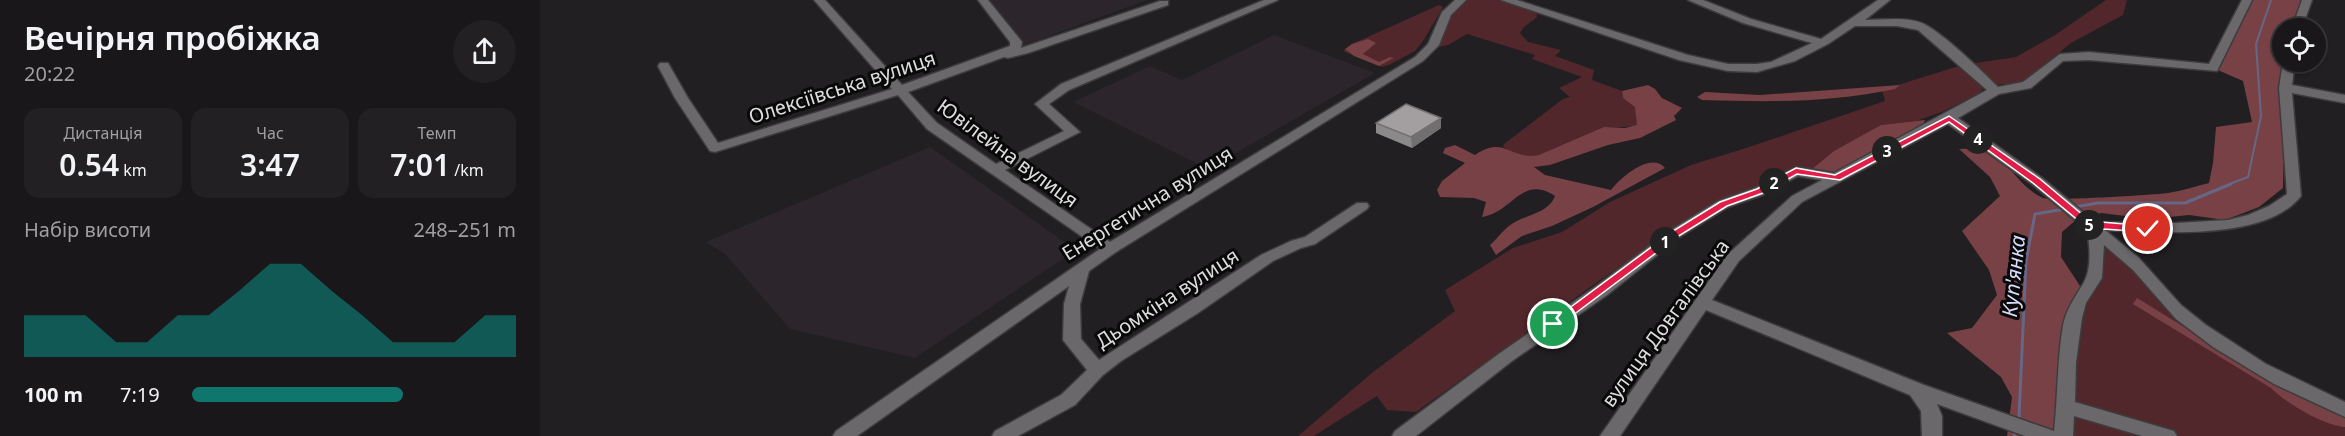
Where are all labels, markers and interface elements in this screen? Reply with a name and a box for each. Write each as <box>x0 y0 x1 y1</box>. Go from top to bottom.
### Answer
text: Вечірня пробіжка <box>24 15 321 60</box>
map controls <box>2272 18 2326 72</box>
button: locate <box>2272 18 2326 72</box>
button: share <box>453 20 516 83</box>
street label: Олексіївська вулиця <box>745 44 939 130</box>
text: 20:22 <box>24 60 75 87</box>
street label: Ювілейна вулиця <box>932 93 1084 213</box>
text: Дистанція <box>64 122 142 144</box>
text: Час <box>256 122 284 144</box>
text: Темп <box>417 122 457 144</box>
pin: 4 <box>1963 124 1993 154</box>
text: 4 <box>1973 128 1983 150</box>
pin: 3 <box>1872 136 1902 166</box>
street label: Енергетична вулиця <box>1057 140 1237 266</box>
text: 3 <box>1882 140 1892 162</box>
text: 0.54 <box>59 144 119 185</box>
text: 3:47 <box>240 144 300 185</box>
text: 7:01 <box>390 144 450 185</box>
text: km <box>119 159 147 181</box>
text: /km <box>450 159 484 181</box>
pin: 2 <box>1759 168 1789 198</box>
text: 2 <box>1769 172 1779 194</box>
pin <box>2122 203 2173 254</box>
pin: 5 <box>2074 210 2104 240</box>
icon: check <box>2131 212 2164 245</box>
text: 5 <box>2084 214 2094 236</box>
text: Набір висоти <box>24 216 151 243</box>
text: 248–251 m <box>413 216 516 243</box>
pin: 1 <box>1650 227 1680 257</box>
text: 1 <box>1660 231 1670 253</box>
water label: Куп'янка <box>1995 233 2031 318</box>
street label: вулиця Довгалівська <box>1595 234 1735 412</box>
street label: Дьомкіна вулиця <box>1090 242 1244 354</box>
pin <box>1527 298 1578 349</box>
icon: arrive <box>1536 307 1569 340</box>
text: 100 m <box>24 381 83 408</box>
text: 7:19 <box>120 381 160 408</box>

